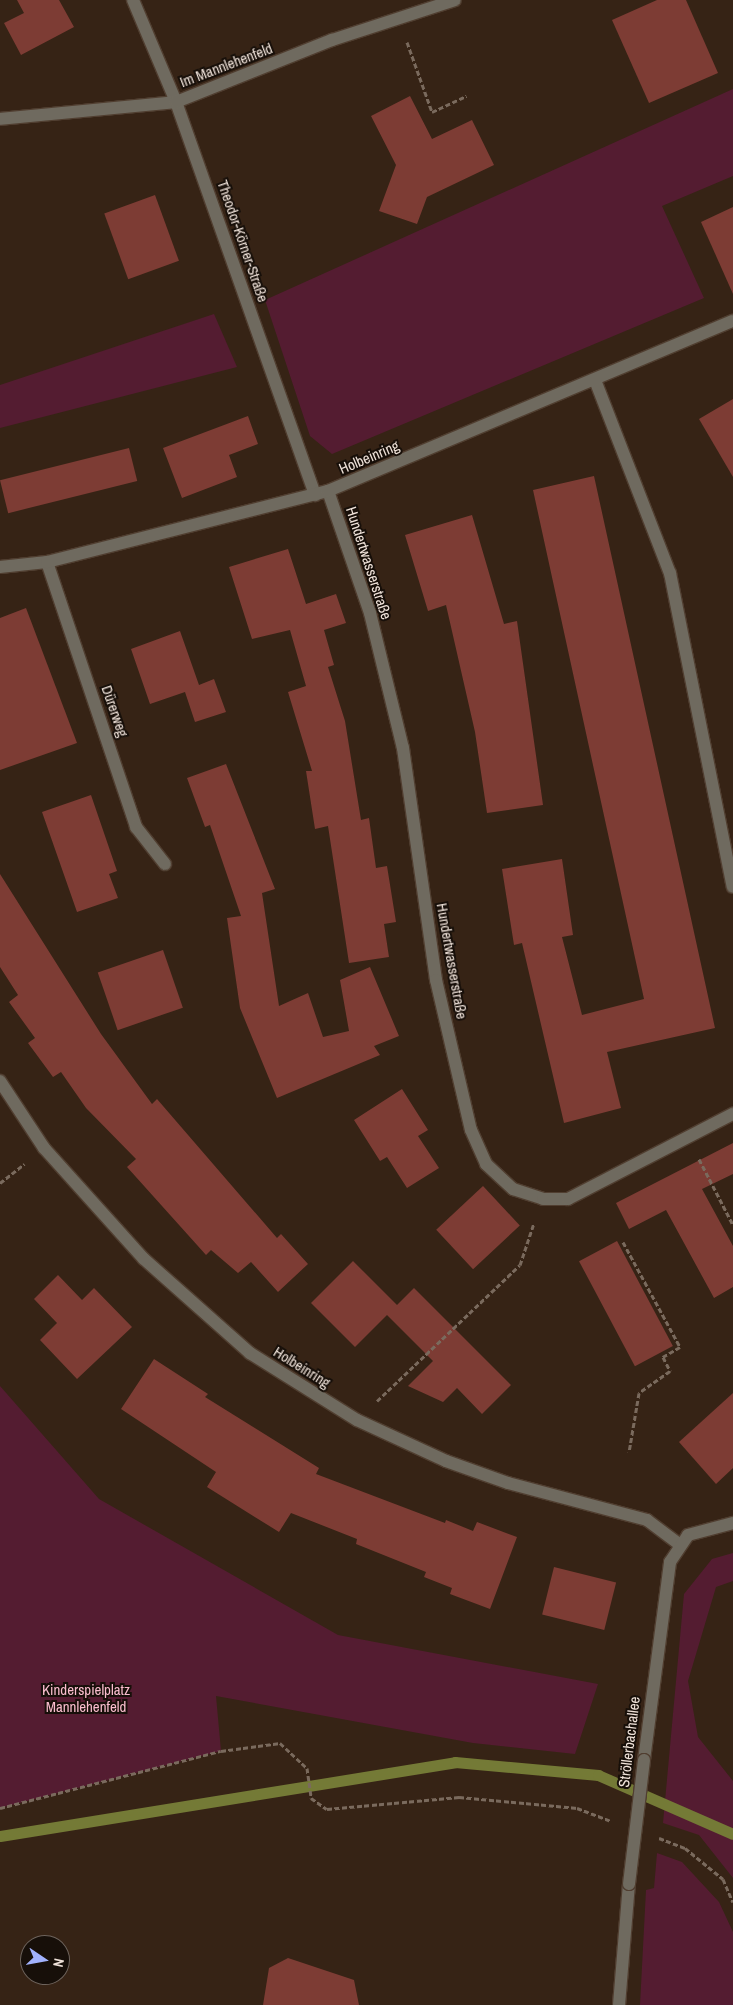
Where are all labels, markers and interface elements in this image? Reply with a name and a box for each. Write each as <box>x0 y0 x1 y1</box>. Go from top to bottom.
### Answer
street label: Im Mannlehenfeld <box>177 39 275 91</box>
street label: Theodor-Körner-Straße <box>214 178 272 304</box>
street label: Holbeinring <box>336 436 402 478</box>
street label: Hundertwasserstraße <box>342 504 396 622</box>
street label: Dürerweg <box>98 683 132 739</box>
street label: Hundertwasserstraße <box>433 902 471 1020</box>
street label: Holbeinring <box>270 1343 334 1391</box>
park label: Kinderspielplatz Mannlehenfeld <box>42 1680 130 1715</box>
street label: Ströllerbachallee <box>614 1695 644 1789</box>
north arrow <box>20 1935 70 1985</box>
text: N <box>49 1957 68 1969</box>

